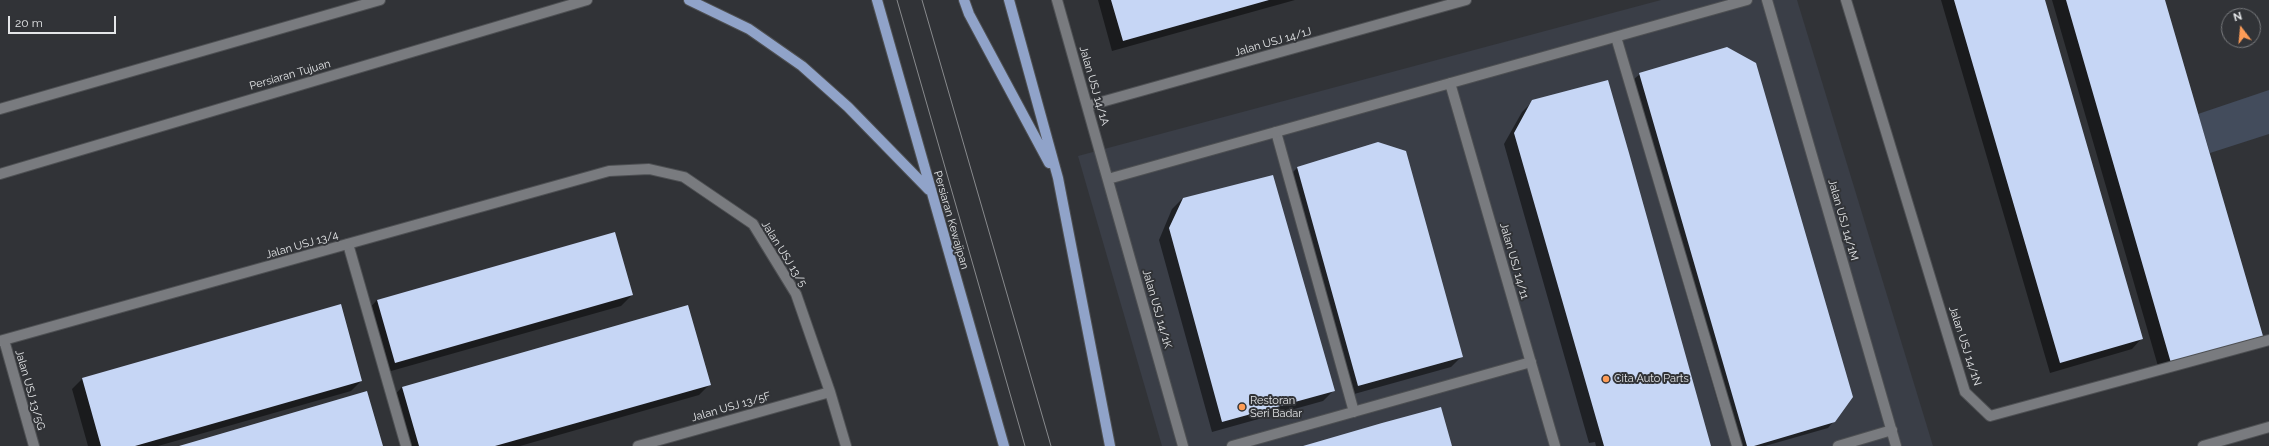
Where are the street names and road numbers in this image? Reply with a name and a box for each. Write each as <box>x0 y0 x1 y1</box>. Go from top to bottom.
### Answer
street label: Jalan USJ 14/1J <box>1233 25 1313 59</box>
street label: Jalan USJ 14/1A <box>1076 45 1112 127</box>
street label: Persiaran Tujuan <box>248 57 332 93</box>
street label: Persiaran Kewajipan <box>931 169 971 271</box>
street label: Jalan USJ 14/1M <box>1825 178 1861 262</box>
street label: Jalan USJ 13/5 <box>758 219 810 289</box>
street label: Jalan USJ 14/11 <box>1497 221 1531 301</box>
street label: Jalan USJ 13/4 <box>264 228 340 262</box>
street label: Jalan USJ 14/1K <box>1139 268 1175 350</box>
street label: Jalan USJ 14/1N <box>1946 305 1984 387</box>
street label: Jalan USJ 13/5G <box>12 348 48 432</box>
street label: Jalan USJ 13/5F <box>690 389 772 425</box>

